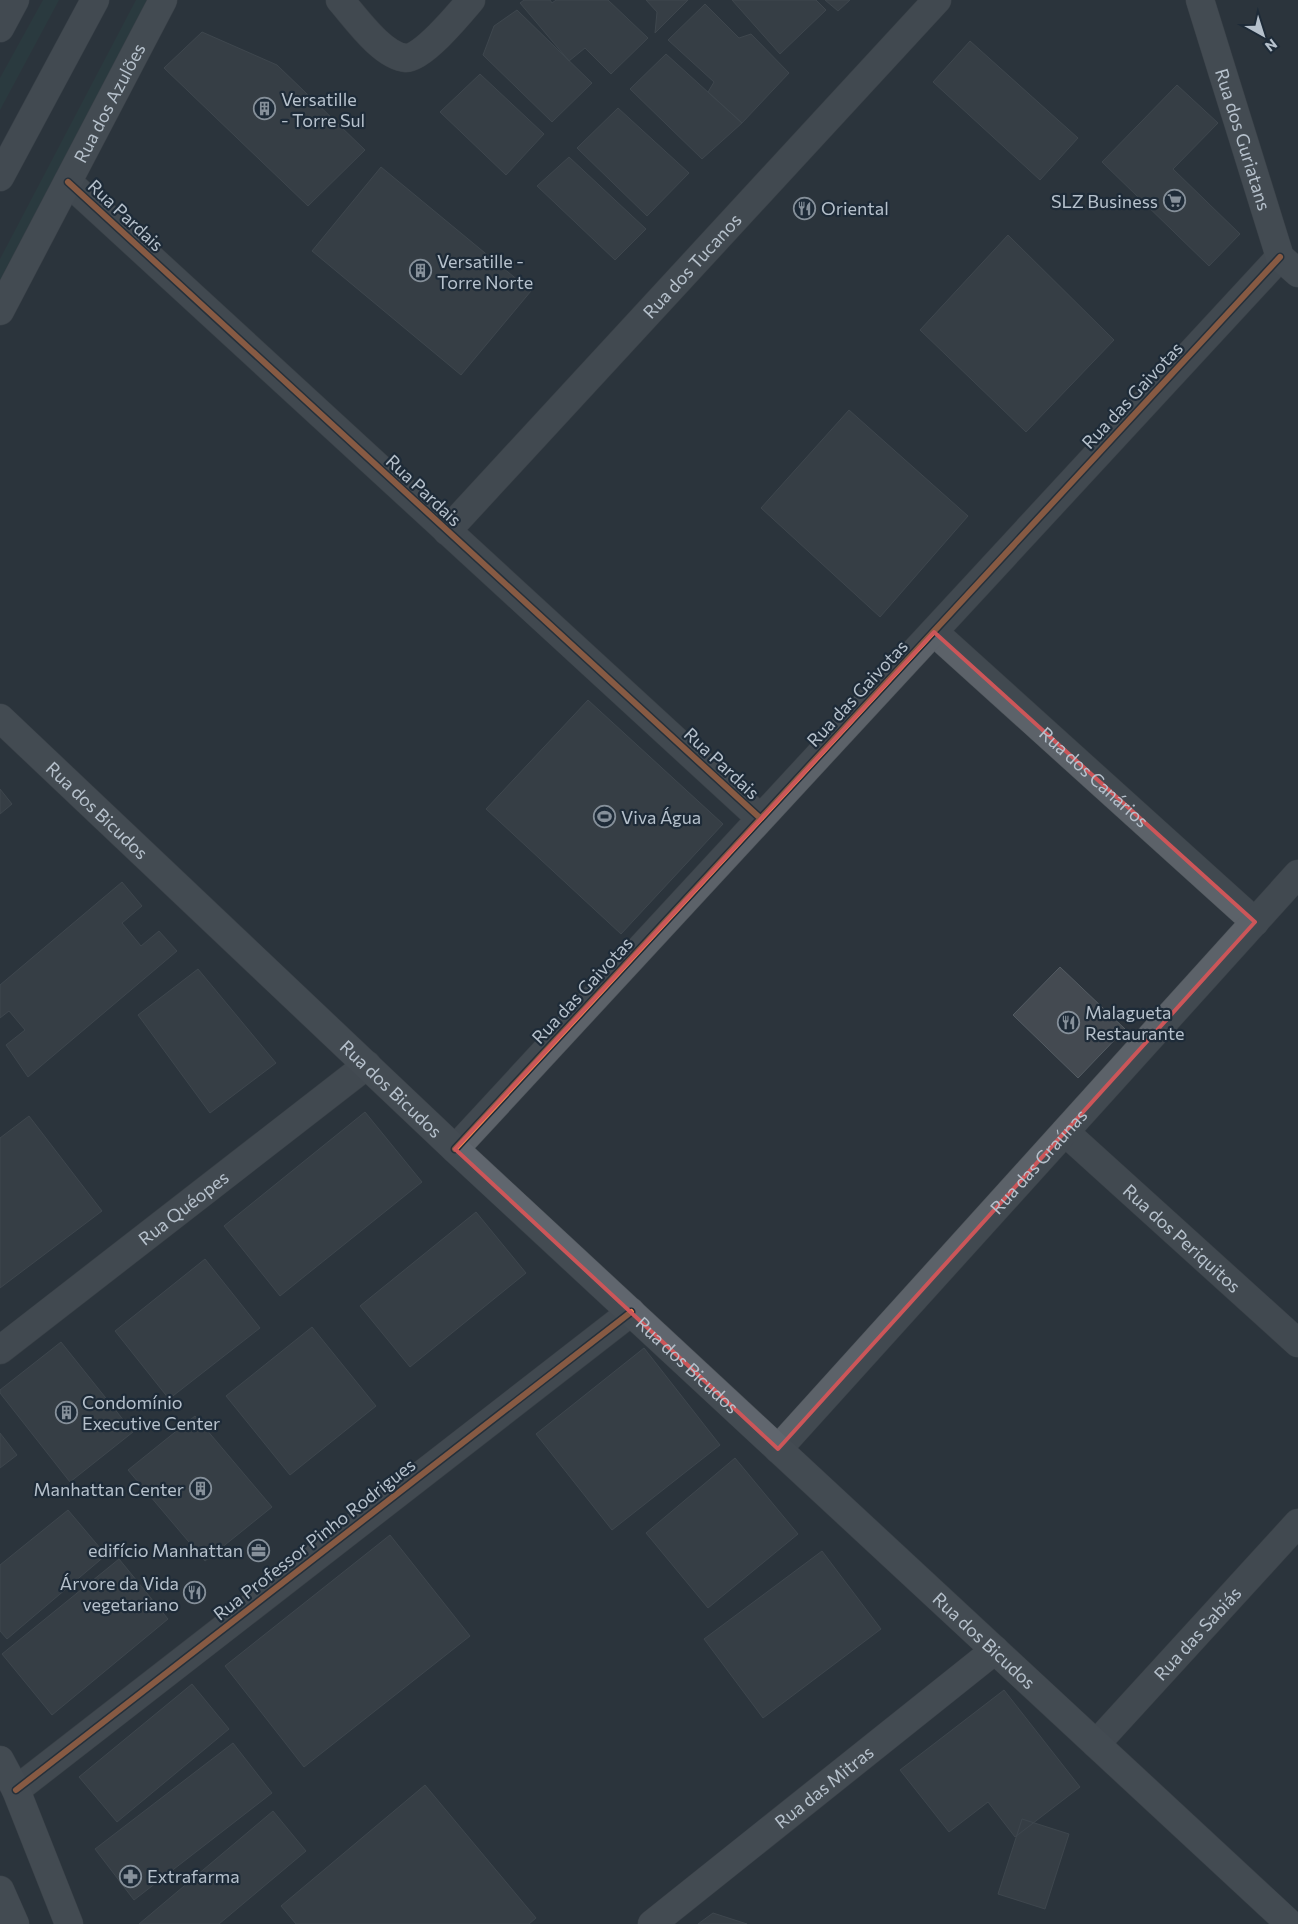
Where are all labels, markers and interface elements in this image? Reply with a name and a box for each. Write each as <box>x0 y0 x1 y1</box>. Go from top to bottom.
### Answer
north arrow <box>1238 10 1288 60</box>
text: N <box>1262 36 1281 55</box>
street label: Rua dos Azulões <box>69 39 149 166</box>
street label: Rua dos Guriatans <box>1211 66 1276 213</box>
place label: Versatille - Torre Sul <box>281 88 365 131</box>
building icon: Versatille - Torre Sul <box>253 97 277 121</box>
street label: Rua Pardais <box>84 175 168 255</box>
supermarket icon: SLZ Business <box>1162 189 1186 213</box>
place label: SLZ Business <box>1051 190 1158 212</box>
restaurant icon: Oriental <box>793 196 817 220</box>
place label: Oriental <box>821 197 889 219</box>
street label: Rua dos Tucanos <box>638 209 746 323</box>
place label: Versatille - Torre Norte <box>437 250 533 293</box>
building icon: Versatille - Torre Norte <box>409 259 433 283</box>
street label: Rua das Gaivotas <box>1077 337 1187 453</box>
street label: Rua Pardais <box>382 450 466 530</box>
street label: Rua das Gaivotas <box>802 635 912 751</box>
street label: Rua dos Canários <box>1035 722 1153 832</box>
street label: Rua Pardais <box>680 723 764 803</box>
street label: Rua dos Bicudos <box>42 757 153 864</box>
sports icon: Viva Água <box>593 805 617 829</box>
place label: Viva Água <box>621 806 701 828</box>
street label: Rua das Gaivotas <box>527 932 637 1048</box>
place label: Malagueta Restaurante <box>1085 1001 1184 1044</box>
restaurant icon: Malagueta Restaurante <box>1057 1010 1081 1034</box>
street label: Rua dos Bicudos <box>336 1035 447 1142</box>
street label: Rua das Graúnas <box>985 1104 1091 1218</box>
street label: Rua Quéopes <box>134 1166 233 1250</box>
street label: Rua dos Periquitos <box>1119 1179 1246 1297</box>
street label: Rua dos Bicudos <box>632 1312 743 1418</box>
place label: Condomínio Executive Center <box>82 1391 220 1434</box>
building icon: Condomínio Executive Center <box>54 1400 78 1424</box>
street label: Rua Professor Pinho Rodrigues <box>209 1453 419 1625</box>
building icon: Manhattan Center <box>188 1477 212 1501</box>
place label: Manhattan Center <box>33 1478 184 1500</box>
office icon: edifício Manhattan <box>247 1538 271 1562</box>
place label: edifício Manhattan <box>88 1539 243 1561</box>
place label: Árvore da Vida vegetariano <box>60 1572 179 1615</box>
restaurant icon: Árvore da Vida vegetariano <box>183 1581 207 1605</box>
street label: Rua das Sabiás <box>1149 1582 1246 1685</box>
street label: Rua dos Bicudos <box>929 1587 1040 1693</box>
street label: Rua das Mitras <box>770 1741 878 1833</box>
pharmacy icon: Extrafarma <box>119 1864 143 1888</box>
place label: Extrafarma <box>147 1865 240 1887</box>

